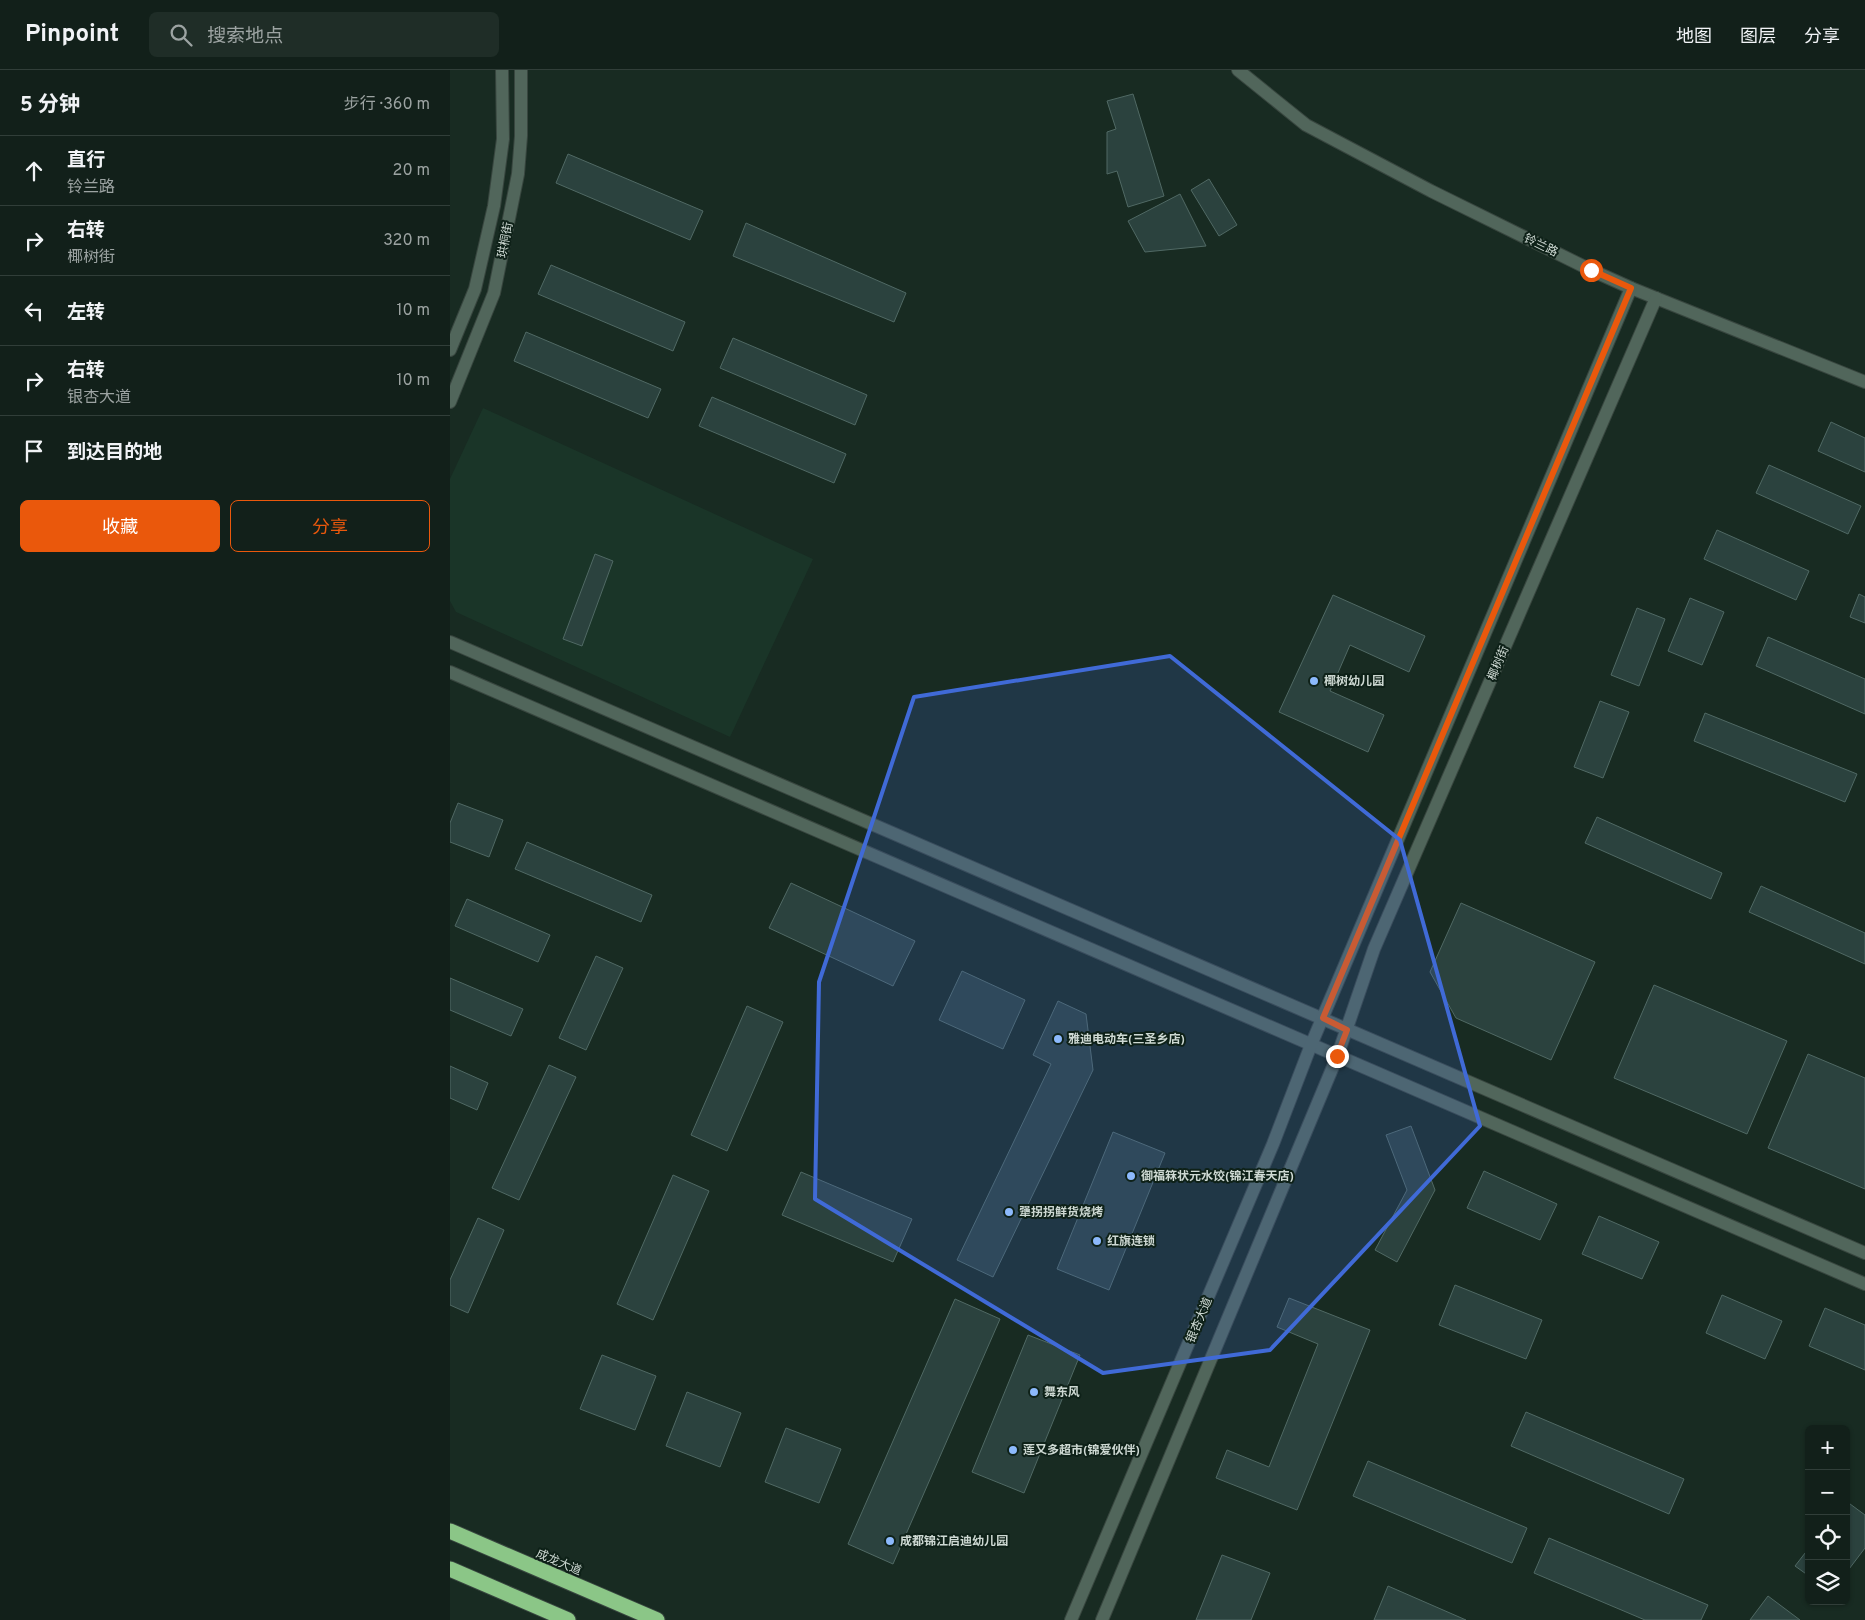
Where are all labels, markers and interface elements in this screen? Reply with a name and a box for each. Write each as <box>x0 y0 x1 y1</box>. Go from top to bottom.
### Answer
search box <box>149 12 499 57</box>
text: Pinpoint <box>25 20 119 50</box>
icon: search <box>167 21 195 49</box>
text: 搜索地点 <box>207 25 283 49</box>
text: 地图 <box>1676 26 1712 49</box>
text: 图层 <box>1740 26 1776 49</box>
text: 分享 <box>1804 26 1840 49</box>
text: 5 分钟 <box>20 92 80 119</box>
text: 步行 · 360 m <box>344 95 430 115</box>
text: 直行 <box>67 149 105 173</box>
icon: ahead <box>20 157 48 185</box>
text: 20 m <box>393 161 430 181</box>
text: 铃兰路 <box>67 178 115 198</box>
text: 右转 <box>67 219 105 243</box>
street label: 珙桐街 <box>495 221 517 259</box>
icon: right <box>20 227 48 255</box>
text: 320 m <box>383 231 430 251</box>
street label: 铃兰路 <box>1521 231 1560 261</box>
text: 椰树街 <box>67 248 115 268</box>
route start <box>1580 259 1603 282</box>
icon: left <box>20 297 48 325</box>
text: 左转 <box>67 301 105 325</box>
text: 10 m <box>396 301 430 321</box>
text: 右转 <box>67 359 105 383</box>
icon: right <box>20 367 48 395</box>
text: 10 m <box>396 371 430 391</box>
text: 银杏大道 <box>67 388 131 408</box>
icon: arrive <box>20 437 48 465</box>
text: 到达目的地 <box>67 441 162 465</box>
button: 收藏 <box>20 500 220 552</box>
button: 分享 <box>230 500 430 552</box>
street label: 椰树街 <box>1485 644 1513 683</box>
place label: 椰树幼儿园 <box>1324 674 1384 690</box>
marker: 椰树幼儿园 <box>1308 675 1320 687</box>
place label: 雅迪电动车(三圣乡店) <box>1068 1032 1185 1048</box>
marker: 雅迪电动车(三圣乡店) <box>1052 1033 1064 1045</box>
route end <box>1326 1045 1349 1068</box>
place label: 御福箖状元水饺(锦江春天店) <box>1141 1169 1294 1185</box>
marker: 御福箖状元水饺(锦江春天店) <box>1125 1170 1137 1182</box>
place label: 犟拐拐鲜货烧烤 <box>1019 1205 1103 1221</box>
marker: 犟拐拐鲜货烧烤 <box>1003 1206 1015 1218</box>
place label: 红旗连锁 <box>1107 1234 1155 1250</box>
marker: 红旗连锁 <box>1091 1235 1103 1247</box>
street label: 银杏大道 <box>1183 1295 1217 1346</box>
place label: 舞东风 <box>1044 1385 1080 1401</box>
marker: 舞东风 <box>1028 1386 1040 1398</box>
map controls <box>1805 1425 1850 1605</box>
button: + <box>1805 1425 1850 1470</box>
place label: 莲又多超市(锦爱伙伴) <box>1023 1443 1140 1459</box>
marker: 莲又多超市(锦爱伙伴) <box>1007 1444 1019 1456</box>
button: − <box>1805 1470 1850 1515</box>
button: locate <box>1805 1515 1850 1560</box>
place label: 成都锦江启迪幼儿园 <box>900 1534 1008 1550</box>
marker: 成都锦江启迪幼儿园 <box>884 1535 896 1547</box>
street label: 成龙大道 <box>533 1546 584 1580</box>
button: layers <box>1805 1560 1850 1605</box>

